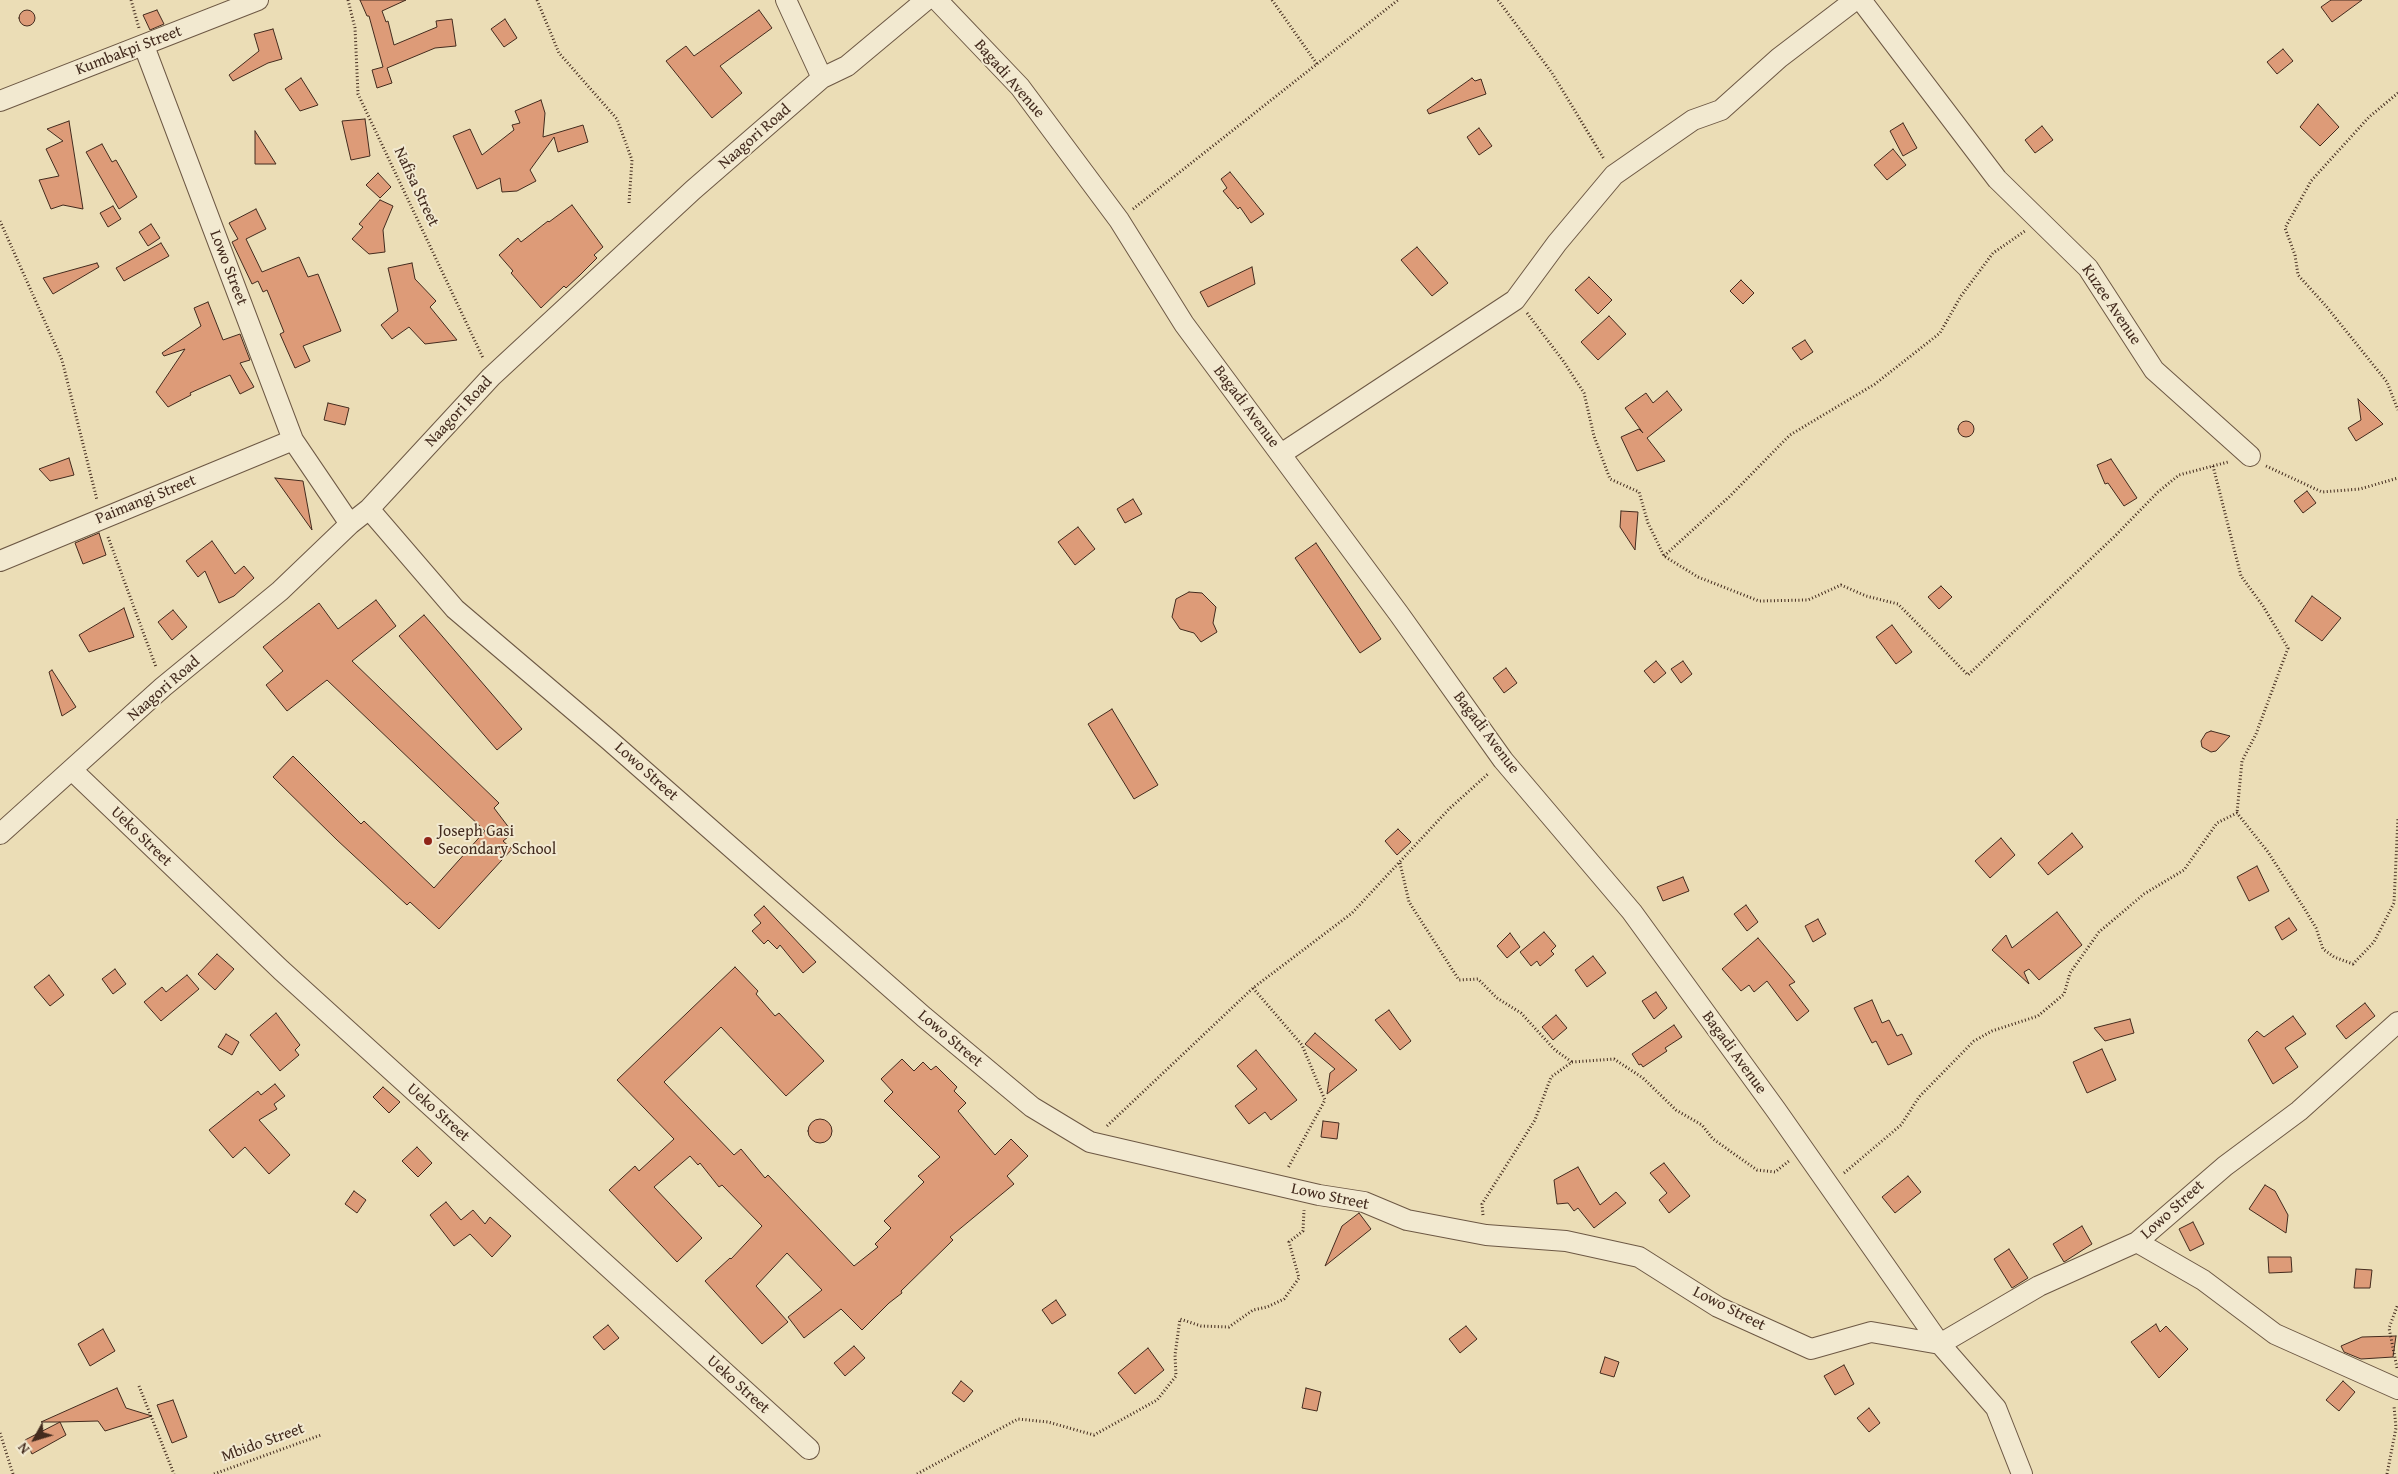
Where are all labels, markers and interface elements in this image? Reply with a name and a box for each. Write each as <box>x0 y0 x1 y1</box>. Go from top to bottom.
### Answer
street label: Kumbakpi Street <box>73 22 185 80</box>
street label: Bagadi Avenue <box>970 36 1048 122</box>
street label: Naagori Road <box>715 100 795 174</box>
street label: Nafisa Street <box>389 144 443 230</box>
street label: Lowo Street <box>205 228 251 308</box>
street label: Kuzee Avenue <box>2077 261 2145 349</box>
street label: Bagadi Avenue <box>1209 362 1283 452</box>
street label: Naagori Road <box>421 373 497 451</box>
street label: Paimangi Street <box>93 471 199 529</box>
street label: Naagori Road <box>124 652 204 726</box>
street label: Bagadi Avenue <box>1449 688 1523 778</box>
street label: Lowo Street <box>610 738 682 806</box>
street label: Ueko Street <box>106 803 176 871</box>
place label: Joseph Gasi Secondary School <box>438 822 556 860</box>
marker: Joseph Gasi Secondary School <box>422 835 434 847</box>
street label: Lowo Street <box>914 1006 986 1072</box>
street label: Bagadi Avenue <box>1697 1008 1771 1098</box>
street label: Ueko Street <box>403 1080 473 1146</box>
street label: Lowo Street <box>2137 1176 2209 1244</box>
street label: Lowo Street <box>1289 1179 1371 1215</box>
street label: Lowo Street <box>1689 1283 1769 1335</box>
street label: Ueko Street <box>703 1352 773 1418</box>
north arrow <box>10 1414 60 1464</box>
street label: Mbido Street <box>219 1419 307 1467</box>
text: N <box>13 1439 34 1458</box>

